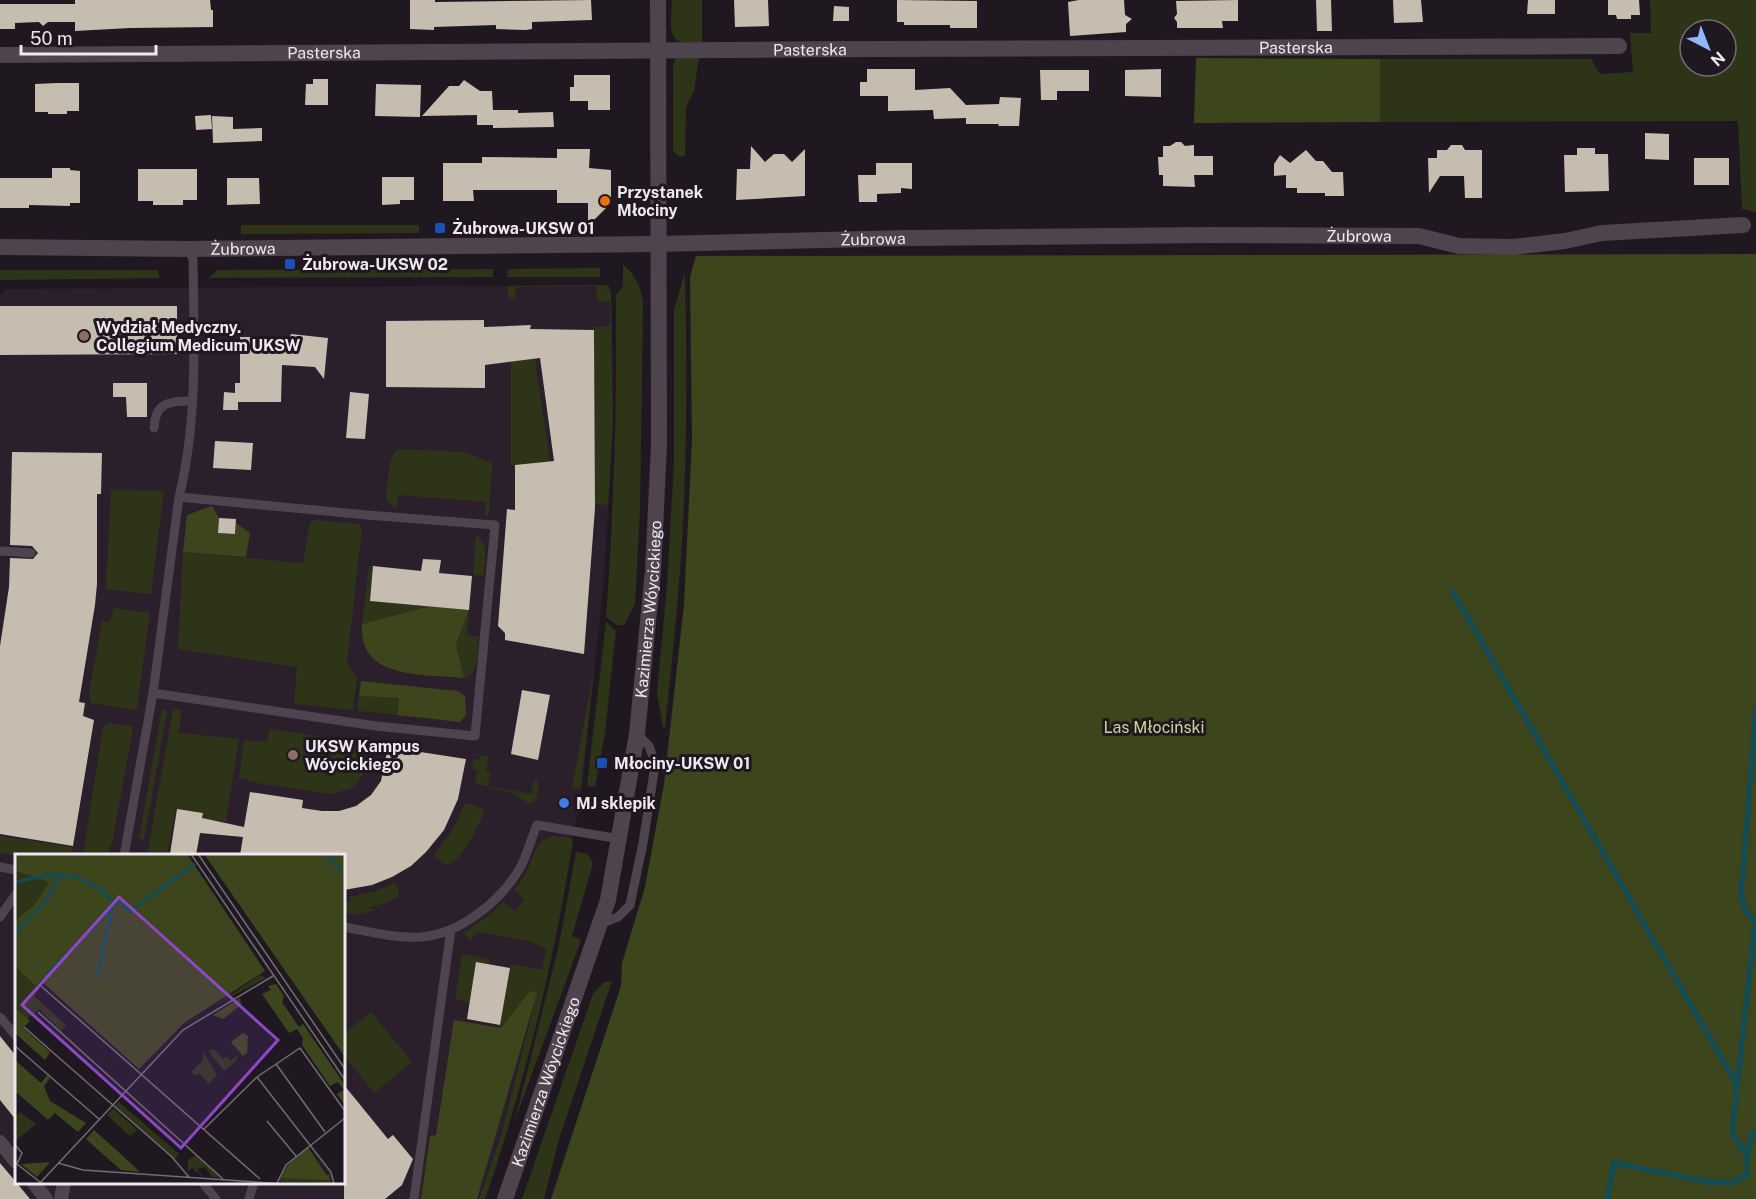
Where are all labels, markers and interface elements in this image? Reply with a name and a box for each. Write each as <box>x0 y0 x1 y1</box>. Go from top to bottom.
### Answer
scale bar <box>21 18 156 56</box>
north arrow <box>1678 18 1738 78</box>
text: 50 m <box>30 28 73 49</box>
street label: Pasterska <box>1259 38 1333 57</box>
street label: Pasterska <box>773 40 847 59</box>
street label: Pasterska <box>287 43 361 62</box>
text: N <box>1707 48 1729 70</box>
place label: Przystanek Młociny <box>617 183 703 220</box>
marker: Przystanek Młociny <box>598 194 612 208</box>
place label: Żubrowa-UKSW 01 <box>452 218 595 238</box>
marker: Żubrowa-UKSW 01 <box>433 221 447 235</box>
street label: Żubrowa <box>1326 225 1392 245</box>
street label: Żubrowa <box>840 229 906 249</box>
street label: Żubrowa <box>210 238 276 258</box>
place label: Żubrowa-UKSW 02 <box>302 254 448 274</box>
marker: Żubrowa-UKSW 02 <box>283 257 297 271</box>
place label: Wydział Medyczny. Collegium Medicum UKSW <box>96 318 301 355</box>
marker: Wydział Medyczny. Collegium Medicum UKSW <box>77 329 91 343</box>
street label: Kazimierza Wóycickiego <box>631 520 665 699</box>
park label: Las Młociński <box>1104 718 1204 737</box>
place label: UKSW Kampus Wóycickiego <box>305 737 420 774</box>
marker: UKSW Kampus Wóycickiego <box>286 748 300 762</box>
place label: Młociny-UKSW 01 <box>614 754 750 773</box>
marker: Młociny-UKSW 01 <box>595 756 609 770</box>
place label: MJ sklepik <box>576 794 656 813</box>
marker: MJ sklepik <box>557 796 571 810</box>
inset map <box>15 854 345 1184</box>
street label: Kazimierza Wóycickiego <box>507 994 583 1169</box>

